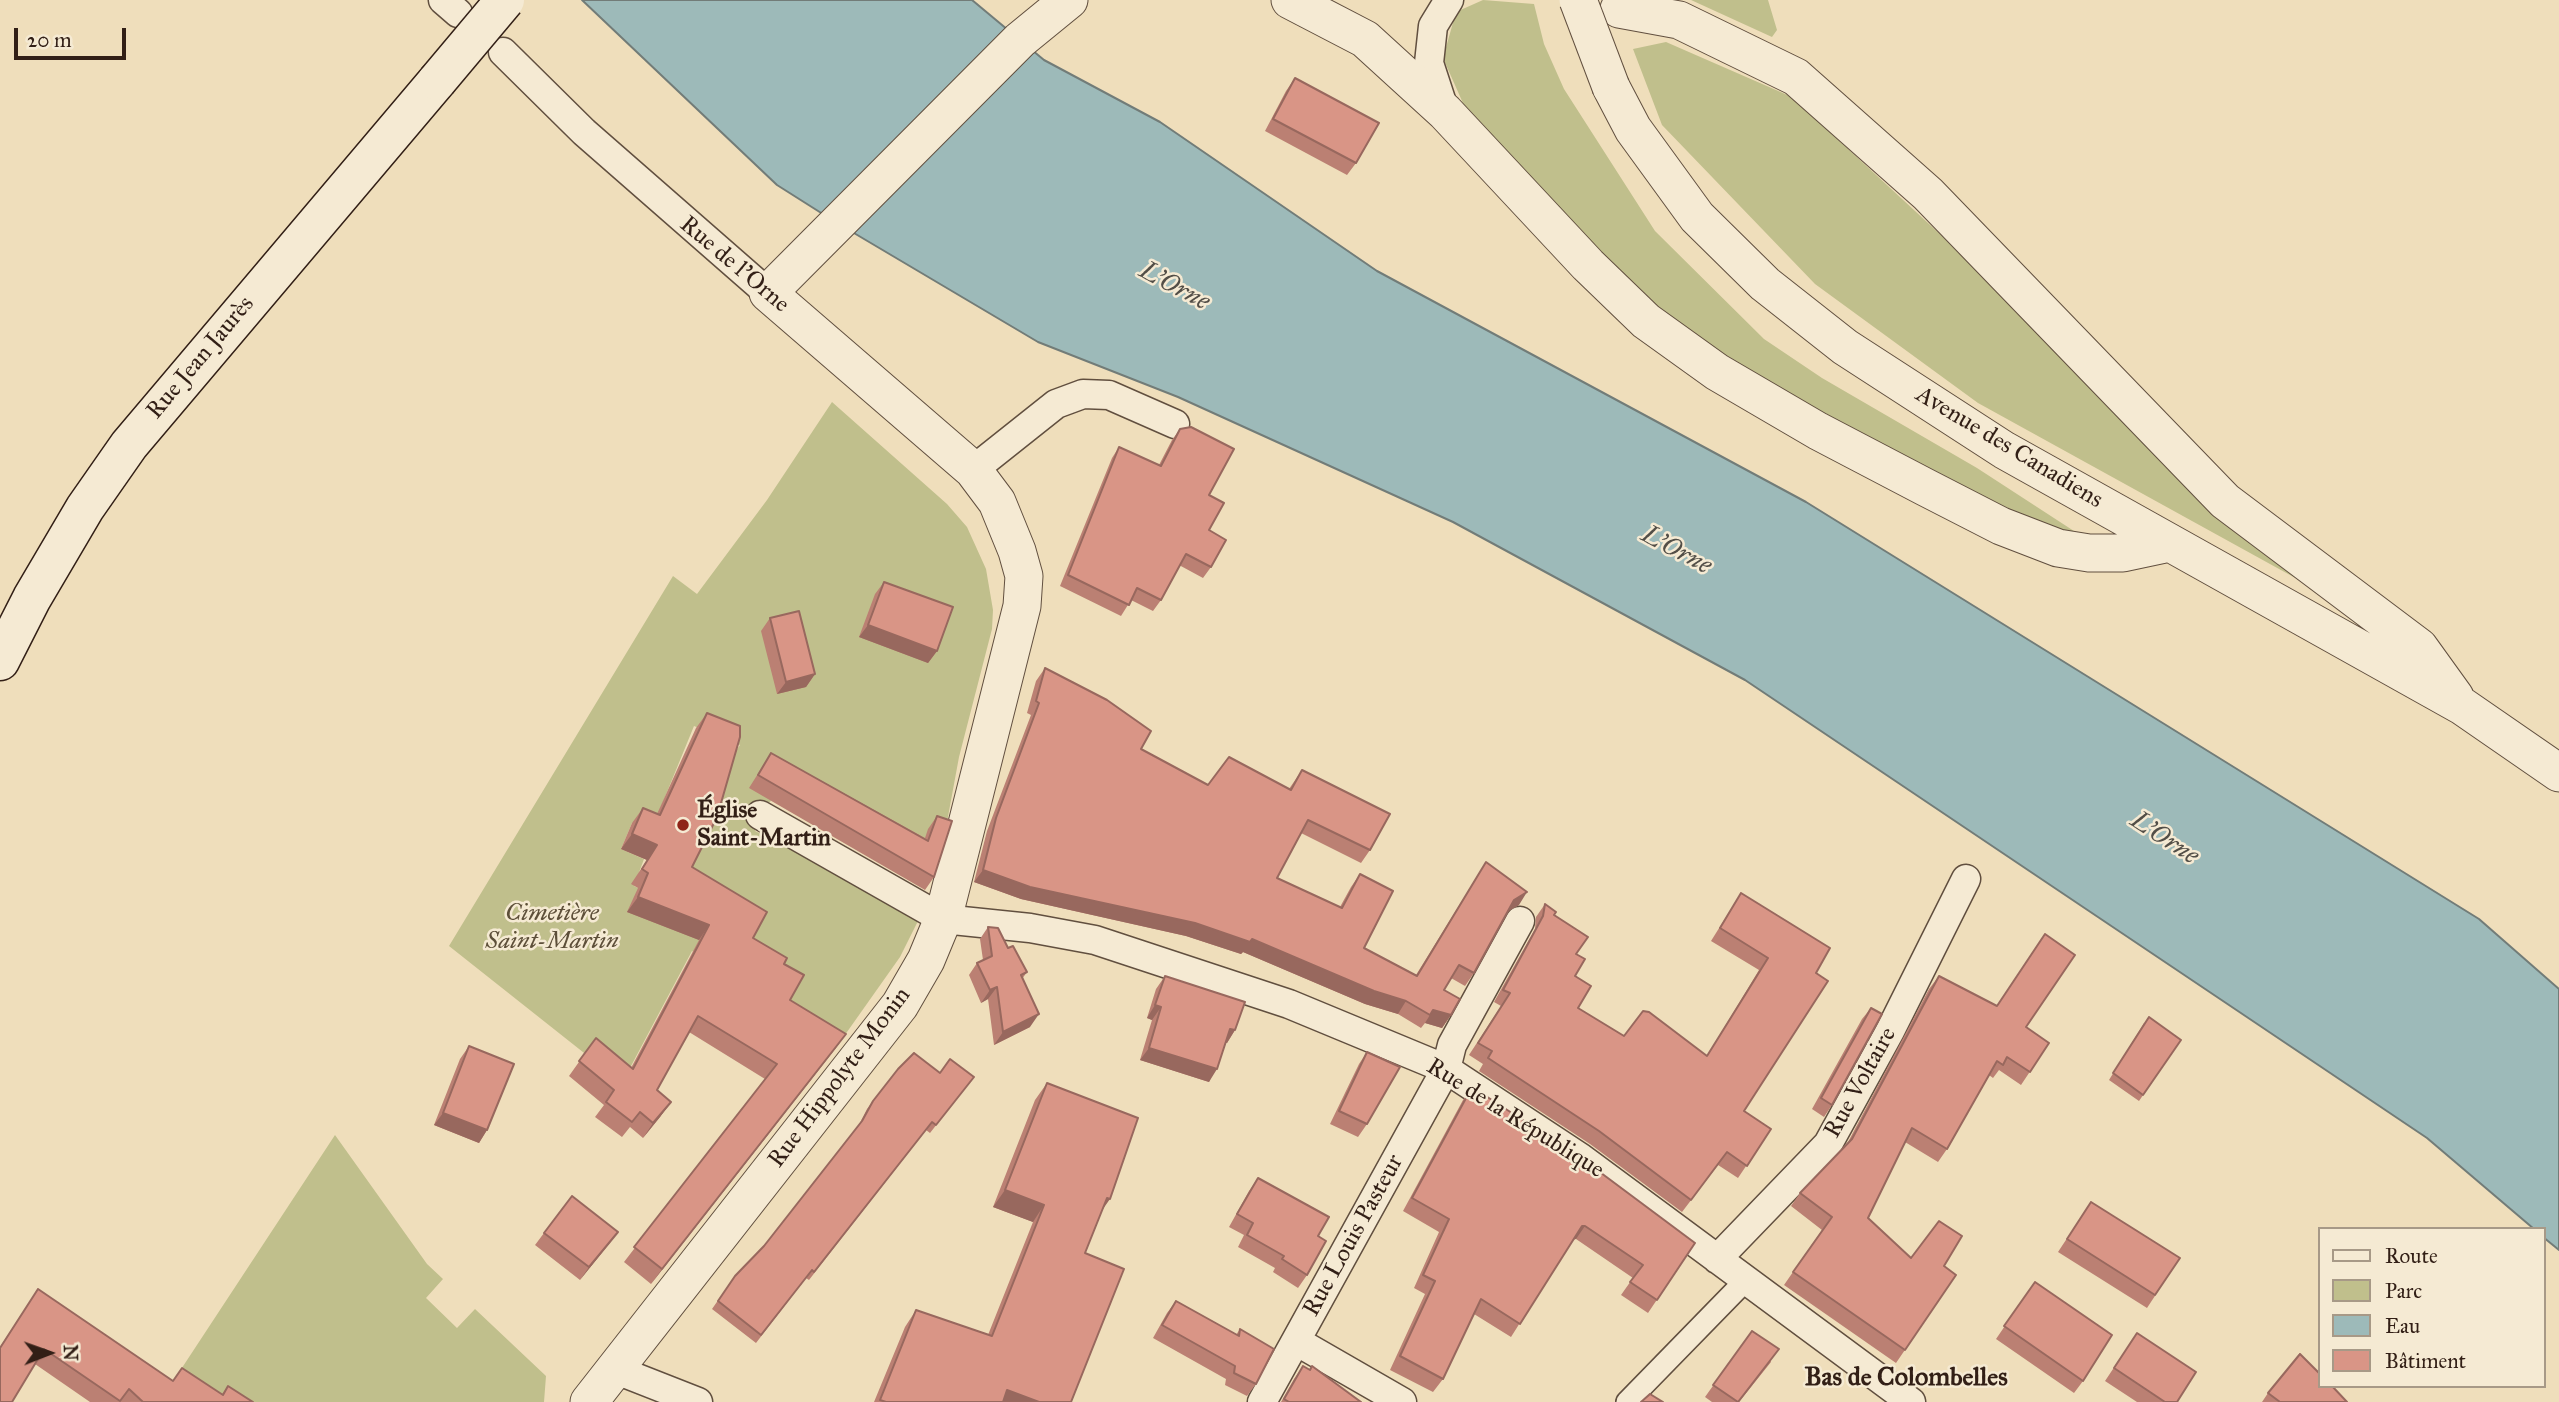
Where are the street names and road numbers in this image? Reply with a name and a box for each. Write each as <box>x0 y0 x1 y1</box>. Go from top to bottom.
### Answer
street label: Rue de l'Orne <box>673 211 795 319</box>
street label: Rue Jean Jaurès <box>141 291 261 425</box>
street label: Avenue des Canadiens <box>1910 381 2108 515</box>
street label: Rue Hippolyte Monin <box>763 982 917 1174</box>
street label: Rue Voltaire <box>1819 1023 1903 1143</box>
street label: Rue de la République <box>1421 1053 1609 1185</box>
street label: Rue Louis Pasteur <box>1298 1150 1410 1322</box>

